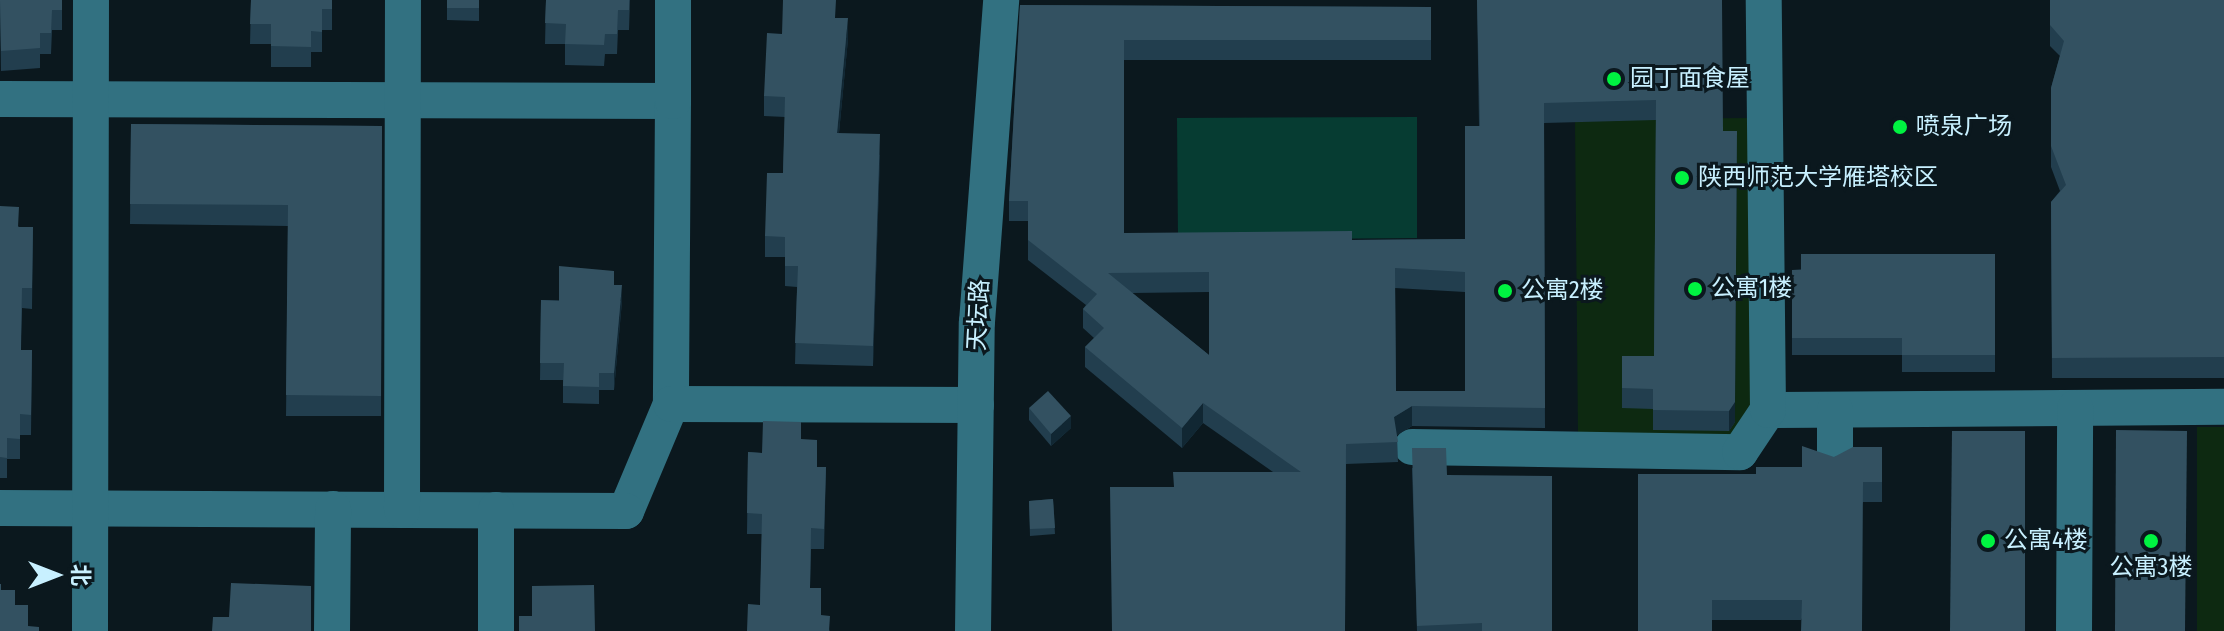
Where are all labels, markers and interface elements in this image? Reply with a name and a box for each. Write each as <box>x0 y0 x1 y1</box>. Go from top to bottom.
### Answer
place label: 园丁面食屋 <box>1630 65 1750 93</box>
marker: 园丁面食屋 <box>1605 70 1623 88</box>
place label: 喷泉广场 <box>1916 113 2012 141</box>
marker: 喷泉广场 <box>1891 118 1909 136</box>
place label: 陕西师范大学雁塔校区 <box>1698 164 1938 192</box>
marker: 陕西师范大学雁塔校区 <box>1673 169 1691 187</box>
place label: 公寓1楼 <box>1711 275 1792 303</box>
place label: 公寓2楼 <box>1521 277 1604 305</box>
street label: 天坛路 <box>963 278 995 352</box>
marker: 公寓1楼 <box>1686 280 1704 298</box>
marker: 公寓2楼 <box>1496 282 1514 300</box>
place label: 公寓4楼 <box>2004 527 2088 555</box>
marker: 公寓4楼 <box>1979 532 1997 550</box>
marker: 公寓3楼 <box>2142 532 2160 550</box>
north arrow <box>16 535 96 615</box>
place label: 公寓3楼 <box>2110 554 2192 582</box>
text: 北 <box>67 564 94 586</box>

